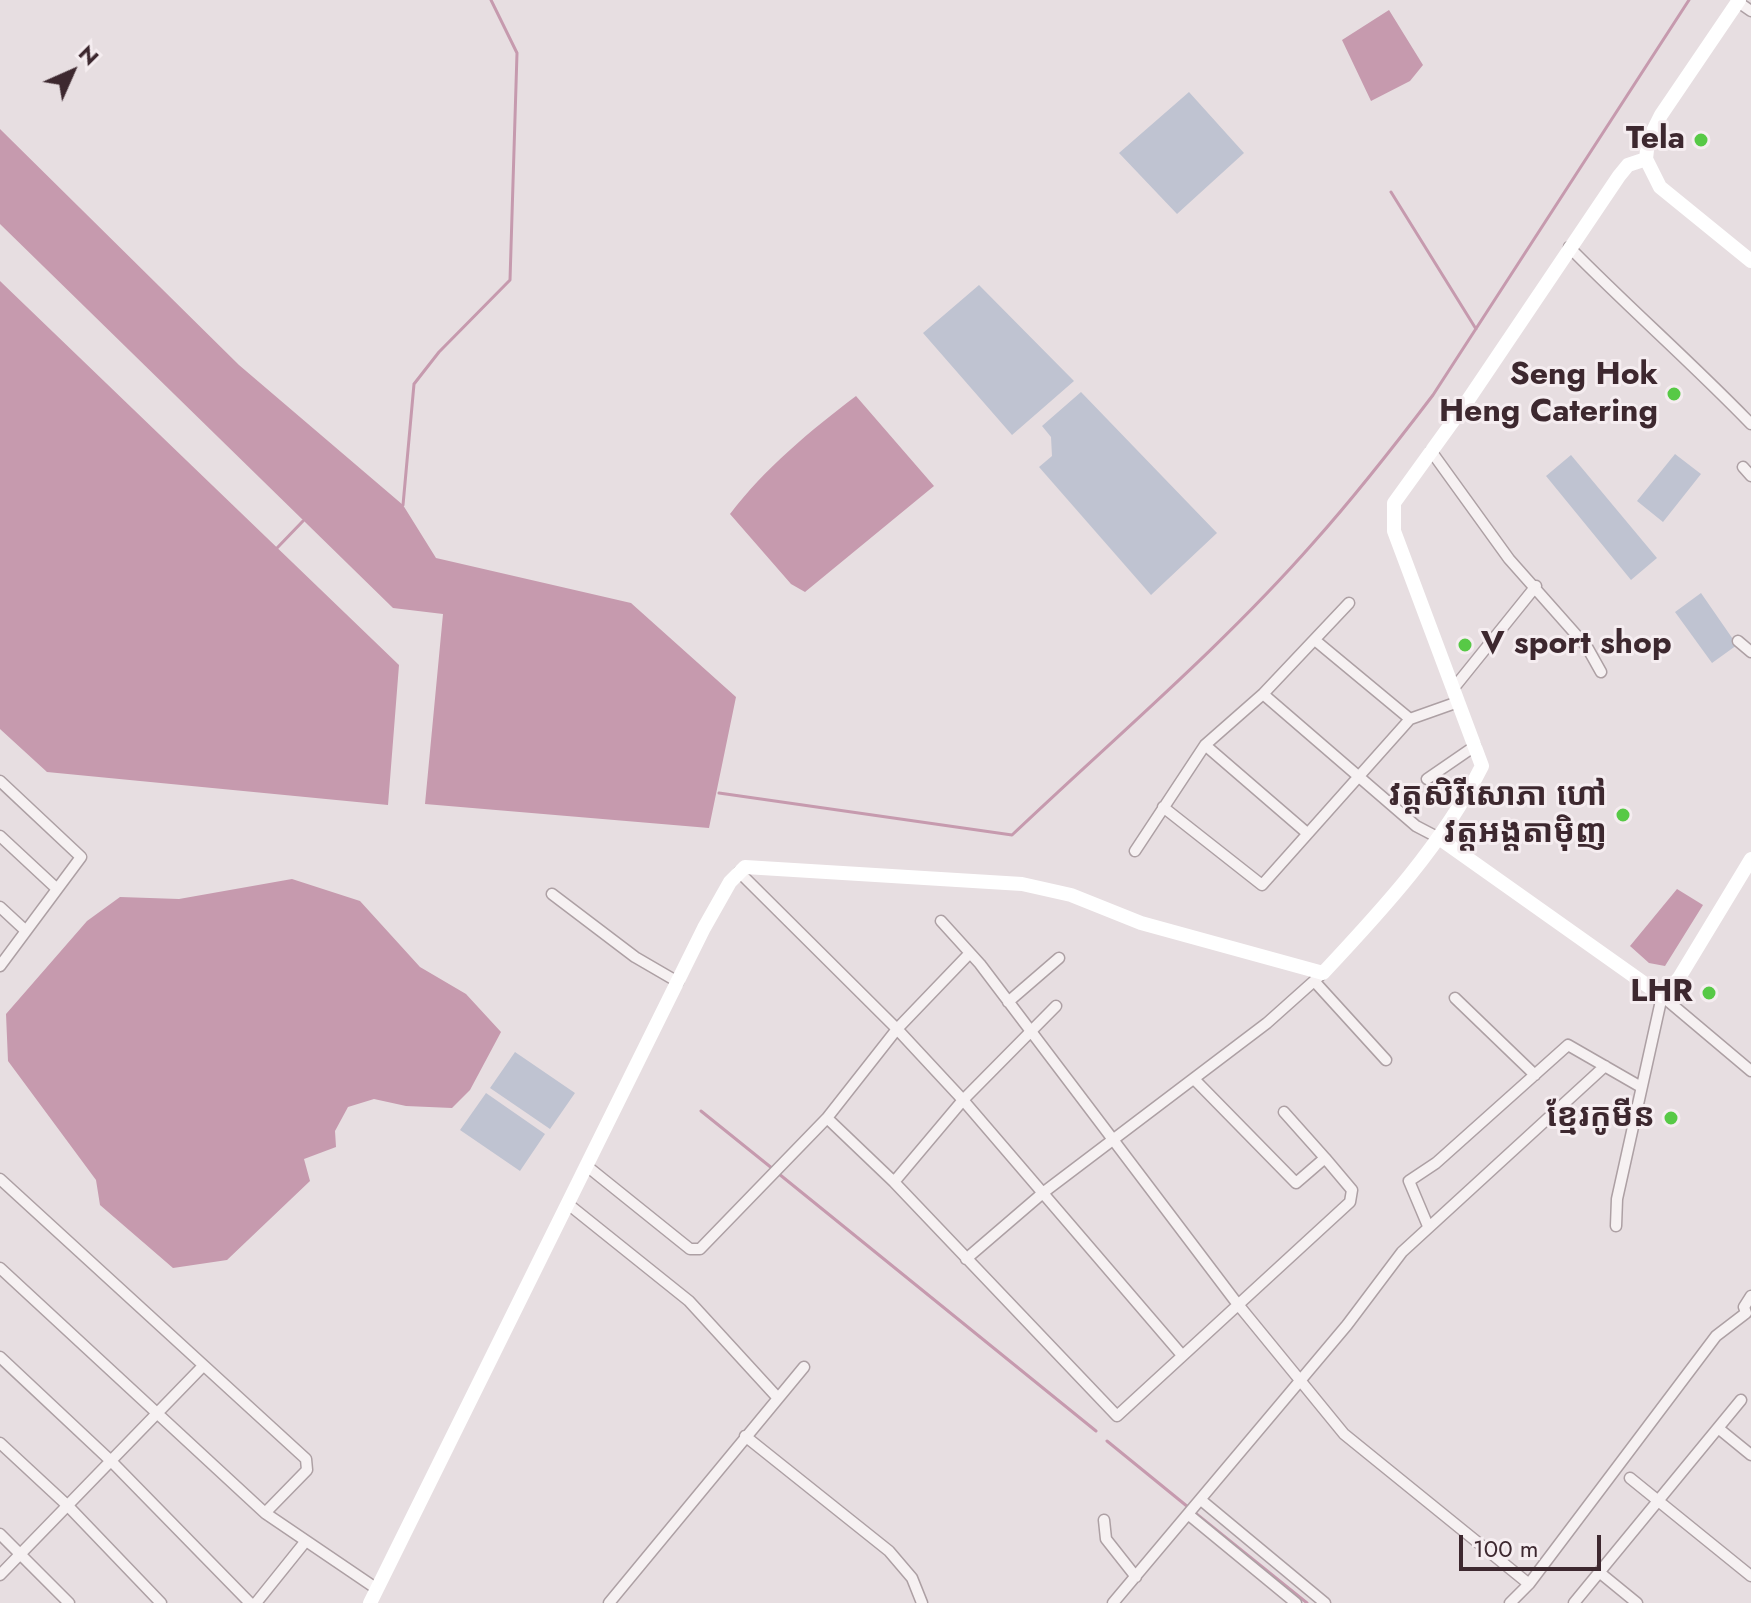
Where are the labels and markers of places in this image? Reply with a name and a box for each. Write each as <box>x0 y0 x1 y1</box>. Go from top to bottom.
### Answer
place label: Tela <box>1626 121 1685 159</box>
marker: Tela <box>1692 131 1710 149</box>
place label: Seng Hok Heng Catering <box>1439 357 1658 432</box>
marker: Seng Hok Heng Catering <box>1665 385 1683 403</box>
place label: V sport shop <box>1481 626 1672 664</box>
marker: V sport shop <box>1456 636 1474 654</box>
place label: វត្តសិរីសោភា ហៅ វត្តអង្តតាម៉ិញ <box>1389 778 1607 853</box>
marker: វត្តសិរីសោភា ហៅ វត្តអង្តតាម៉ិញ <box>1614 806 1632 824</box>
place label: LHR <box>1630 974 1693 1012</box>
marker: LHR <box>1700 984 1718 1002</box>
place label: ខ្មែរកូមីន <box>1546 1099 1655 1137</box>
marker: ខ្មែរកូមីន <box>1662 1109 1680 1127</box>

